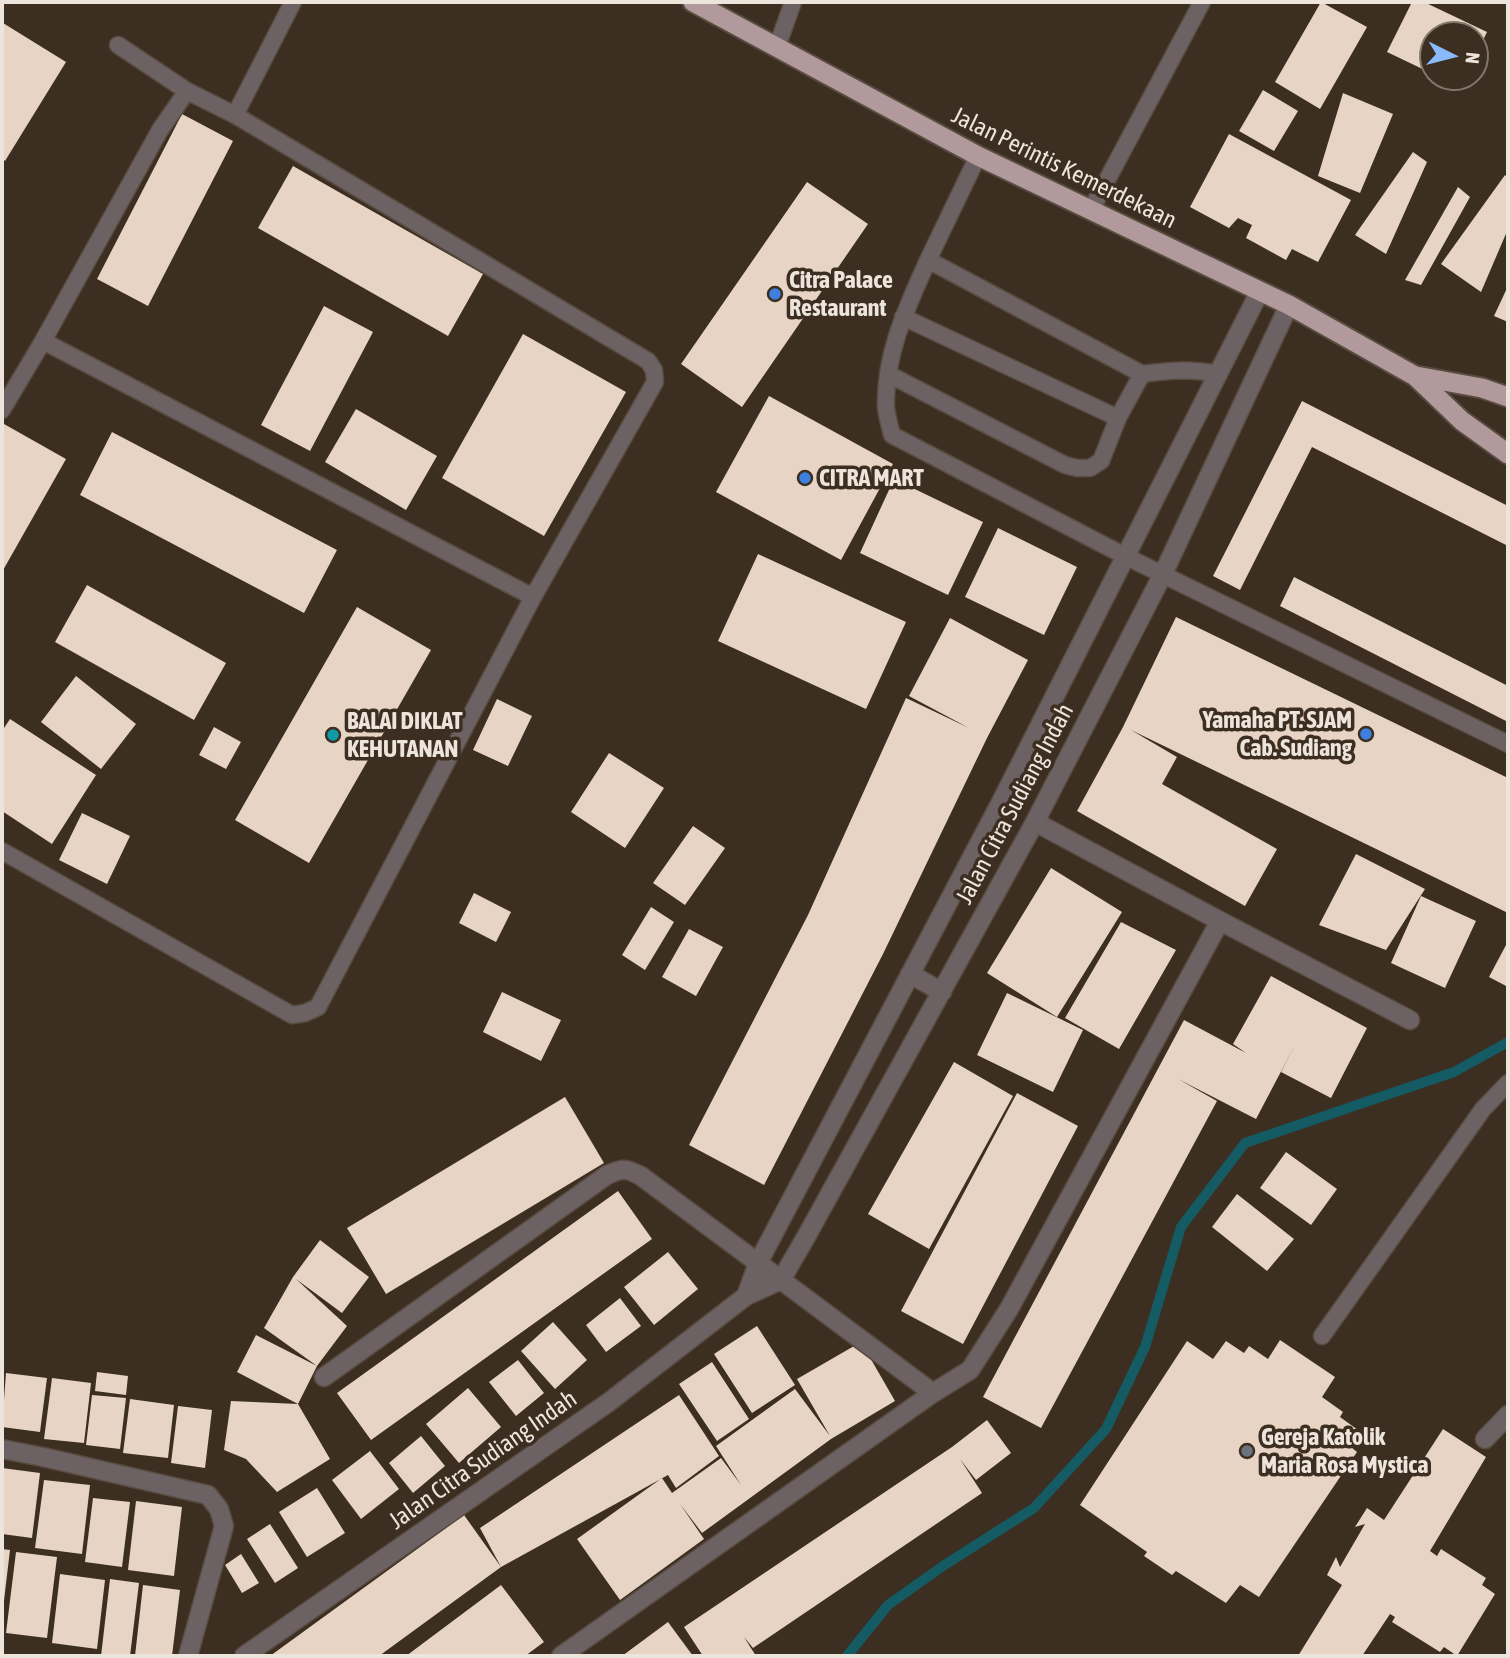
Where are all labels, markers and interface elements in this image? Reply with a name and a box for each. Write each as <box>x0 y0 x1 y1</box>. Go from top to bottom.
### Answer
north arrow <box>1419 21 1489 91</box>
text: N <box>1461 51 1484 65</box>
street label: Jalan Perintis Kemerdekaan <box>947 101 1181 235</box>
place label: Citra Palace Restaurant <box>789 266 893 322</box>
marker: Citra Palace Restaurant <box>767 286 783 302</box>
place label: CITRA MART <box>819 464 924 492</box>
marker: CITRA MART <box>797 470 813 486</box>
street label: Jalan Citra Sudiang Indah <box>950 699 1080 909</box>
place label: Yamaha PT. SJAM Cab. Sudiang <box>1203 706 1352 762</box>
place label: BALAI DIKLAT KEHUTANAN <box>347 707 463 763</box>
marker: Yamaha PT. SJAM Cab. Sudiang <box>1358 726 1374 742</box>
marker: BALAI DIKLAT KEHUTANAN <box>325 727 341 743</box>
street label: Jalan Citra Sudiang Indah <box>384 1384 582 1536</box>
place label: Gereja Katolik Maria Rosa Mystica <box>1261 1423 1428 1479</box>
marker: Gereja Katolik Maria Rosa Mystica <box>1239 1443 1255 1459</box>

